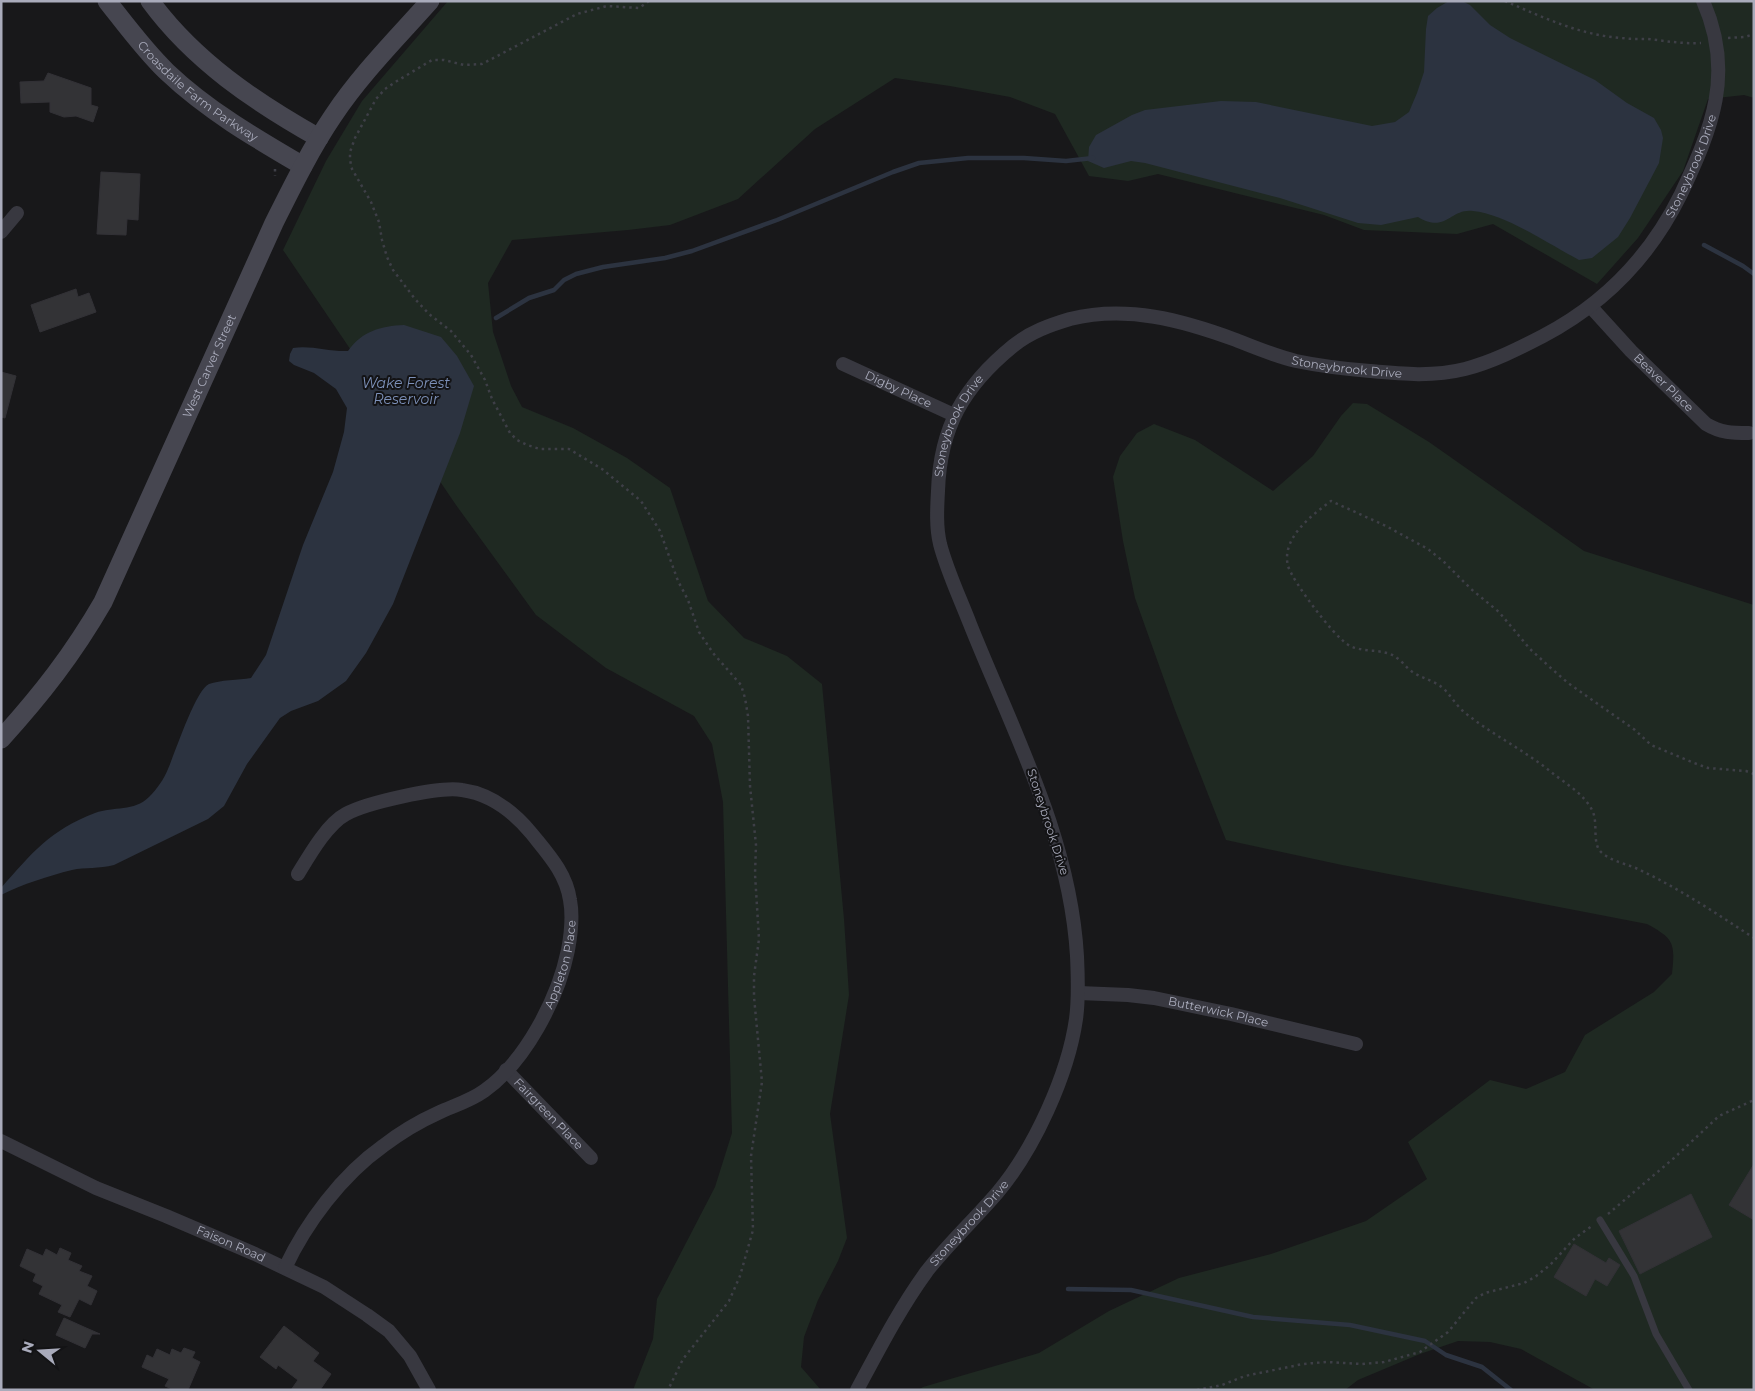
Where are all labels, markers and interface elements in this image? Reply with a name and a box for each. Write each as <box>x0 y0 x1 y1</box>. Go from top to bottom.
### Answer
street label: Croasdaile Farm Parkway <box>135 38 261 145</box>
street label: Stoneybrook Drive <box>1662 113 1719 220</box>
street label: West Carver Street <box>179 312 239 420</box>
street label: Beaver Place <box>1631 350 1697 415</box>
street label: Stoneybrook Drive <box>1290 352 1402 381</box>
street label: Digby Place <box>863 367 934 411</box>
street label: Stoneybrook Drive <box>931 371 986 478</box>
water label: Wake Forest Reservoir <box>362 374 450 408</box>
street label: Stoneybrook Drive <box>1024 767 1073 877</box>
street label: Appleton Place <box>541 920 578 1011</box>
street label: Butterwick Place <box>1167 993 1270 1030</box>
street label: Fairgreen Place <box>511 1075 587 1153</box>
street label: Stoneybrook Drive <box>926 1177 1012 1269</box>
street label: Faison Road <box>194 1222 268 1265</box>
north arrow <box>15 1326 65 1376</box>
text: N <box>17 1339 38 1355</box>

